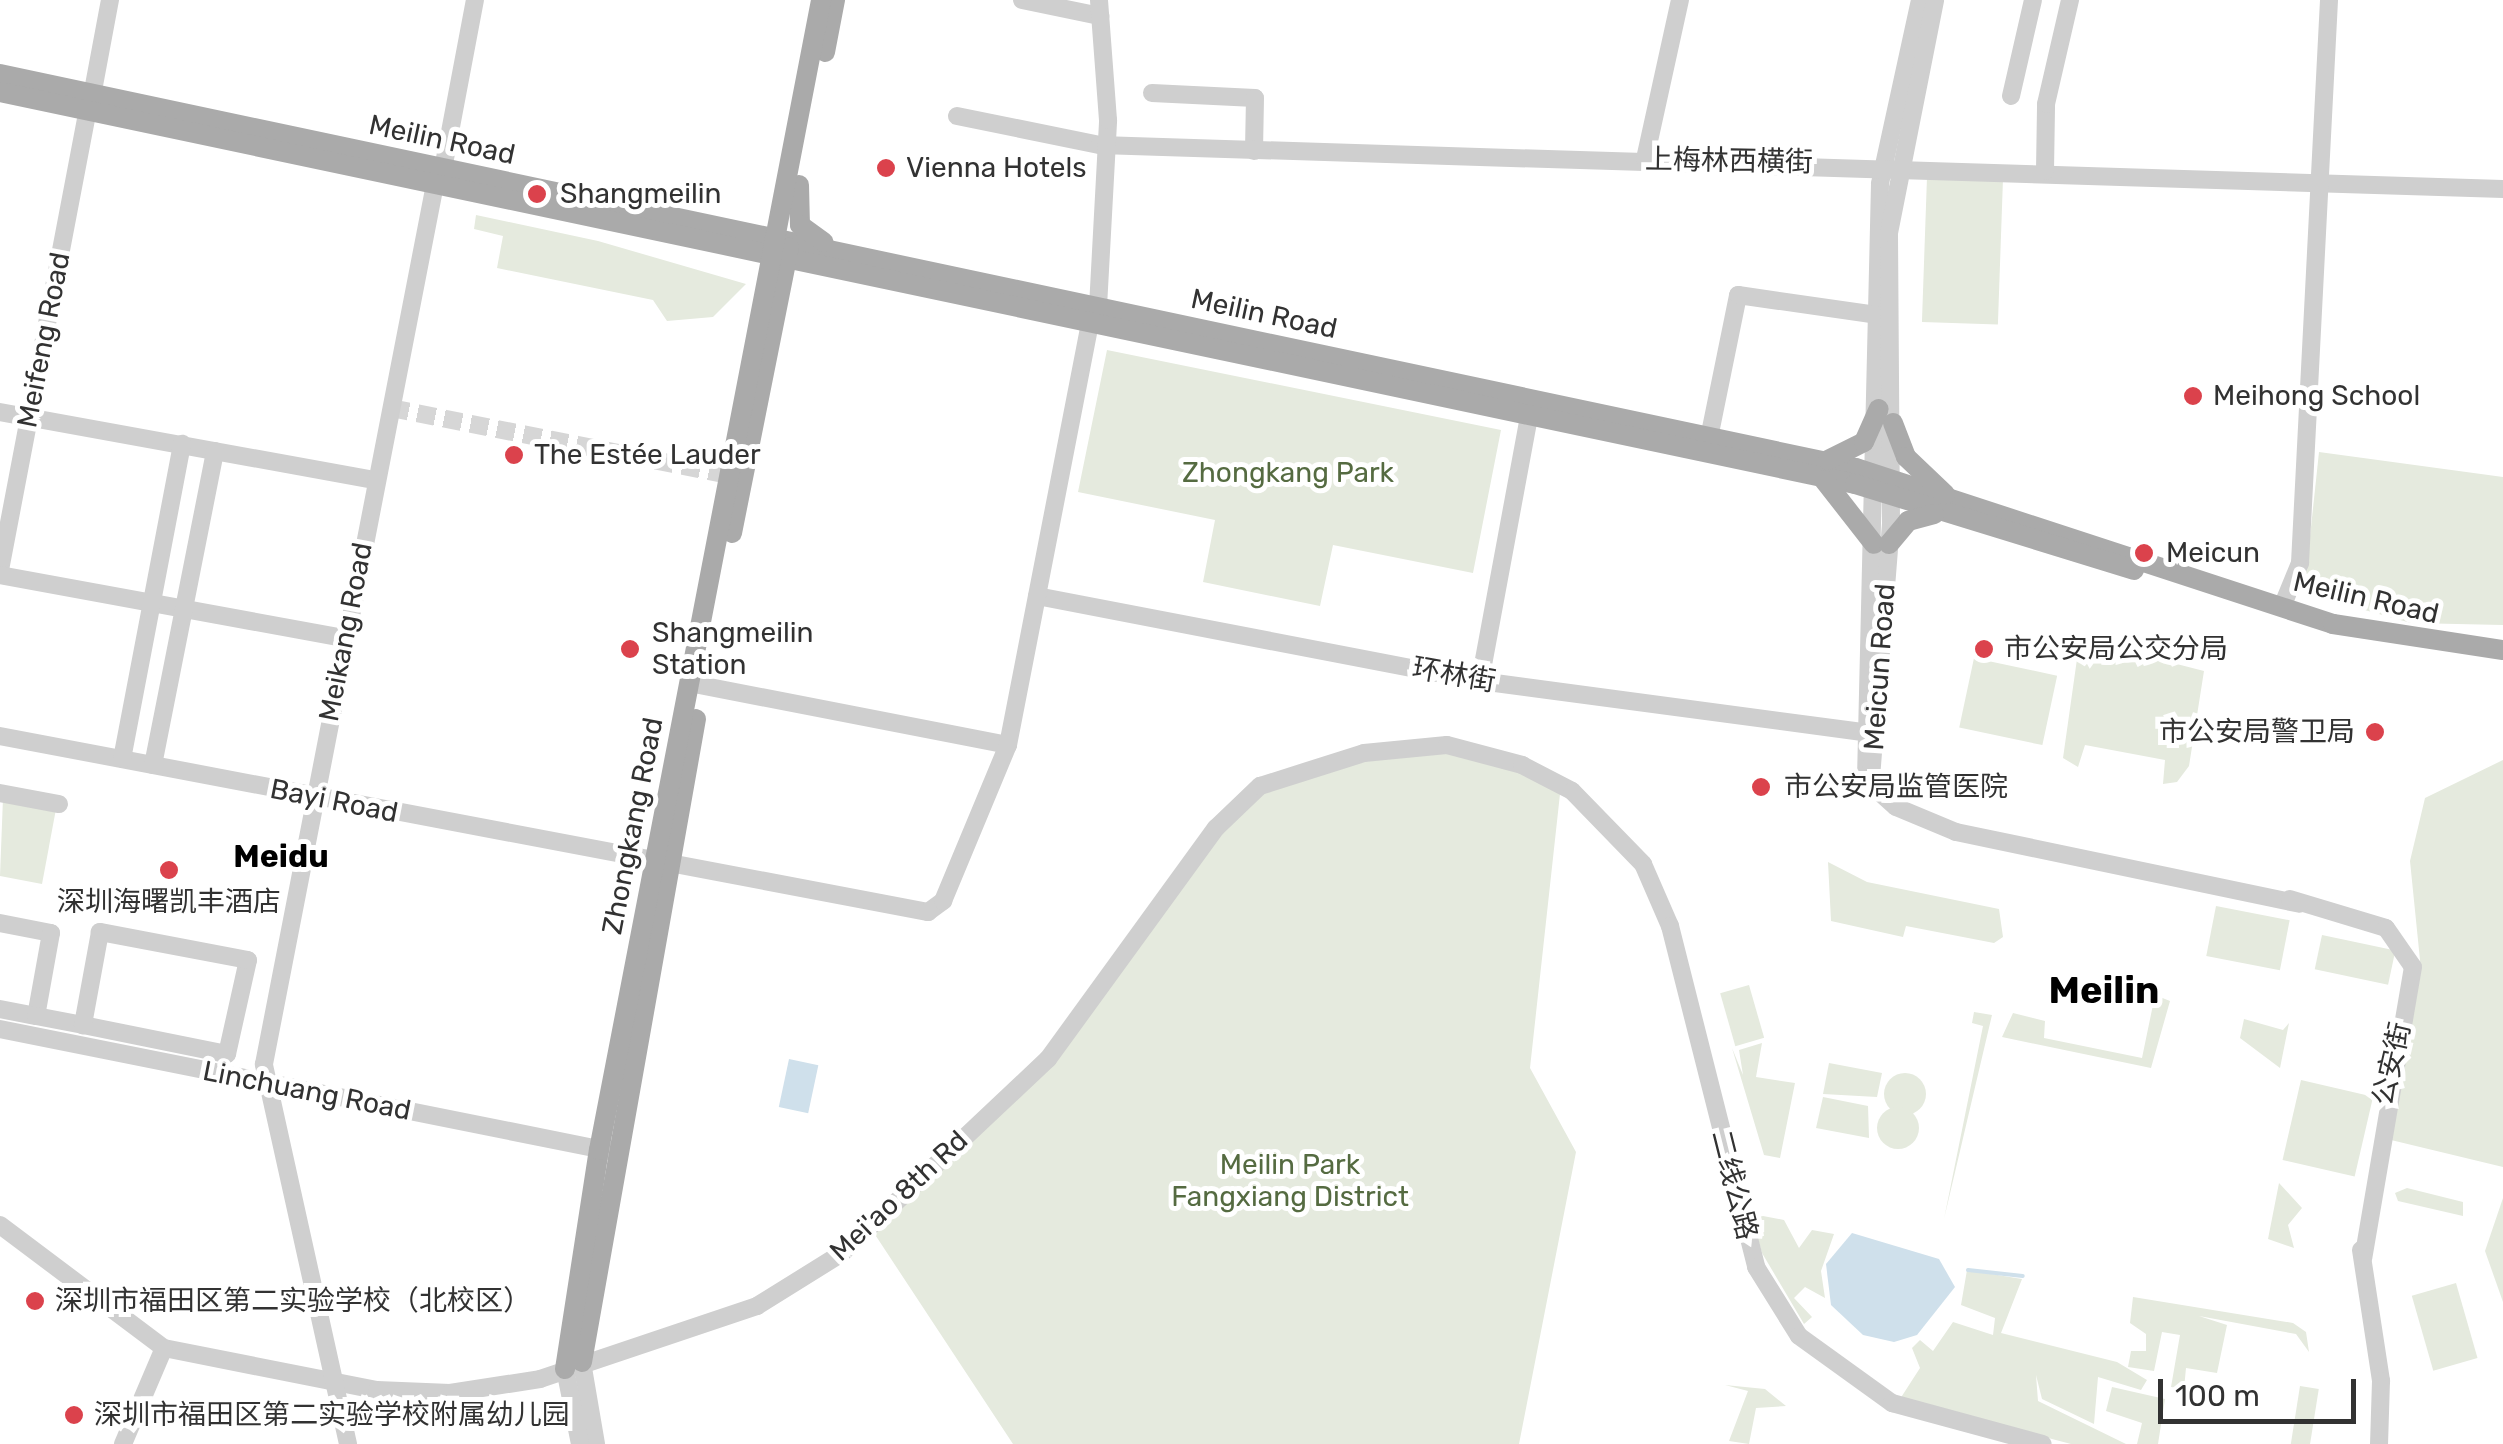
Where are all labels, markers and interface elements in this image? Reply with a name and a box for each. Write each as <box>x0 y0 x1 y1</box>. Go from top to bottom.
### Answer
street label: Meilin Road <box>366 108 518 172</box>
street label: 上梅林西横街 <box>1645 143 1813 179</box>
place label: Vienna Hotels <box>906 151 1087 185</box>
marker: Vienna Hotels <box>875 157 897 179</box>
place label: Shangmeilin <box>560 177 722 211</box>
marker: Shangmeilin <box>524 181 550 207</box>
street label: Meifeng Road <box>11 250 77 430</box>
street label: Meilin Road <box>1188 282 1340 346</box>
place label: Meihong School <box>2213 379 2420 413</box>
marker: Meihong School <box>2182 385 2204 407</box>
place label: The Estée Lauder <box>534 438 761 472</box>
marker: The Estée Lauder <box>503 444 525 466</box>
park label: Zhongkang Park <box>1182 456 1394 490</box>
place label: Meicun <box>2166 536 2260 570</box>
street label: Meikang Road <box>312 540 380 724</box>
marker: Meicun <box>2131 540 2157 566</box>
street label: Meilin Road <box>2290 565 2442 631</box>
street label: Meicun Road <box>1857 582 1903 752</box>
place label: Shangmeilin Station <box>652 616 814 682</box>
place label: 市公安局公交分局 <box>2004 632 2228 666</box>
marker: Shangmeilin Station <box>617 636 643 662</box>
marker: 市公安局公交分局 <box>1973 638 1995 660</box>
street label: 环林街 <box>1410 651 1498 699</box>
street label: Zhongkang Road <box>596 715 670 937</box>
place label: 市公安局警卫局 <box>2159 715 2355 749</box>
marker: 市公安局警卫局 <box>2364 721 2386 743</box>
place label: 市公安局监管医院 <box>1784 770 2008 804</box>
street label: Bayi Road <box>267 772 401 830</box>
marker: 市公安局监管医院 <box>1748 774 1774 800</box>
district label: Meidu <box>233 837 329 875</box>
marker: 深圳海曙凯丰酒店 <box>158 859 180 881</box>
place label: 深圳海曙凯丰酒店 <box>57 885 281 919</box>
district label: Meilin <box>2048 968 2160 1014</box>
street label: 公安街 <box>2366 1019 2418 1109</box>
street label: Linchuang Road <box>200 1054 414 1128</box>
street label: Mei'ao 8th Rd <box>823 1124 975 1268</box>
street label: 二线公路 <box>1704 1127 1764 1243</box>
park label: Meilin Park Fangxiang District <box>1171 1148 1409 1214</box>
place label: 深圳市福田区第二实验学校（北校区） <box>55 1284 531 1318</box>
marker: 深圳市福田区第二实验学校（北校区） <box>24 1290 46 1312</box>
scale bar <box>2163 1359 2360 1421</box>
text: 100 m <box>2175 1378 2260 1414</box>
place label: 深圳市福田区第二实验学校附属幼儿园 <box>94 1398 570 1432</box>
marker: 深圳市福田区第二实验学校附属幼儿园 <box>63 1404 85 1426</box>

